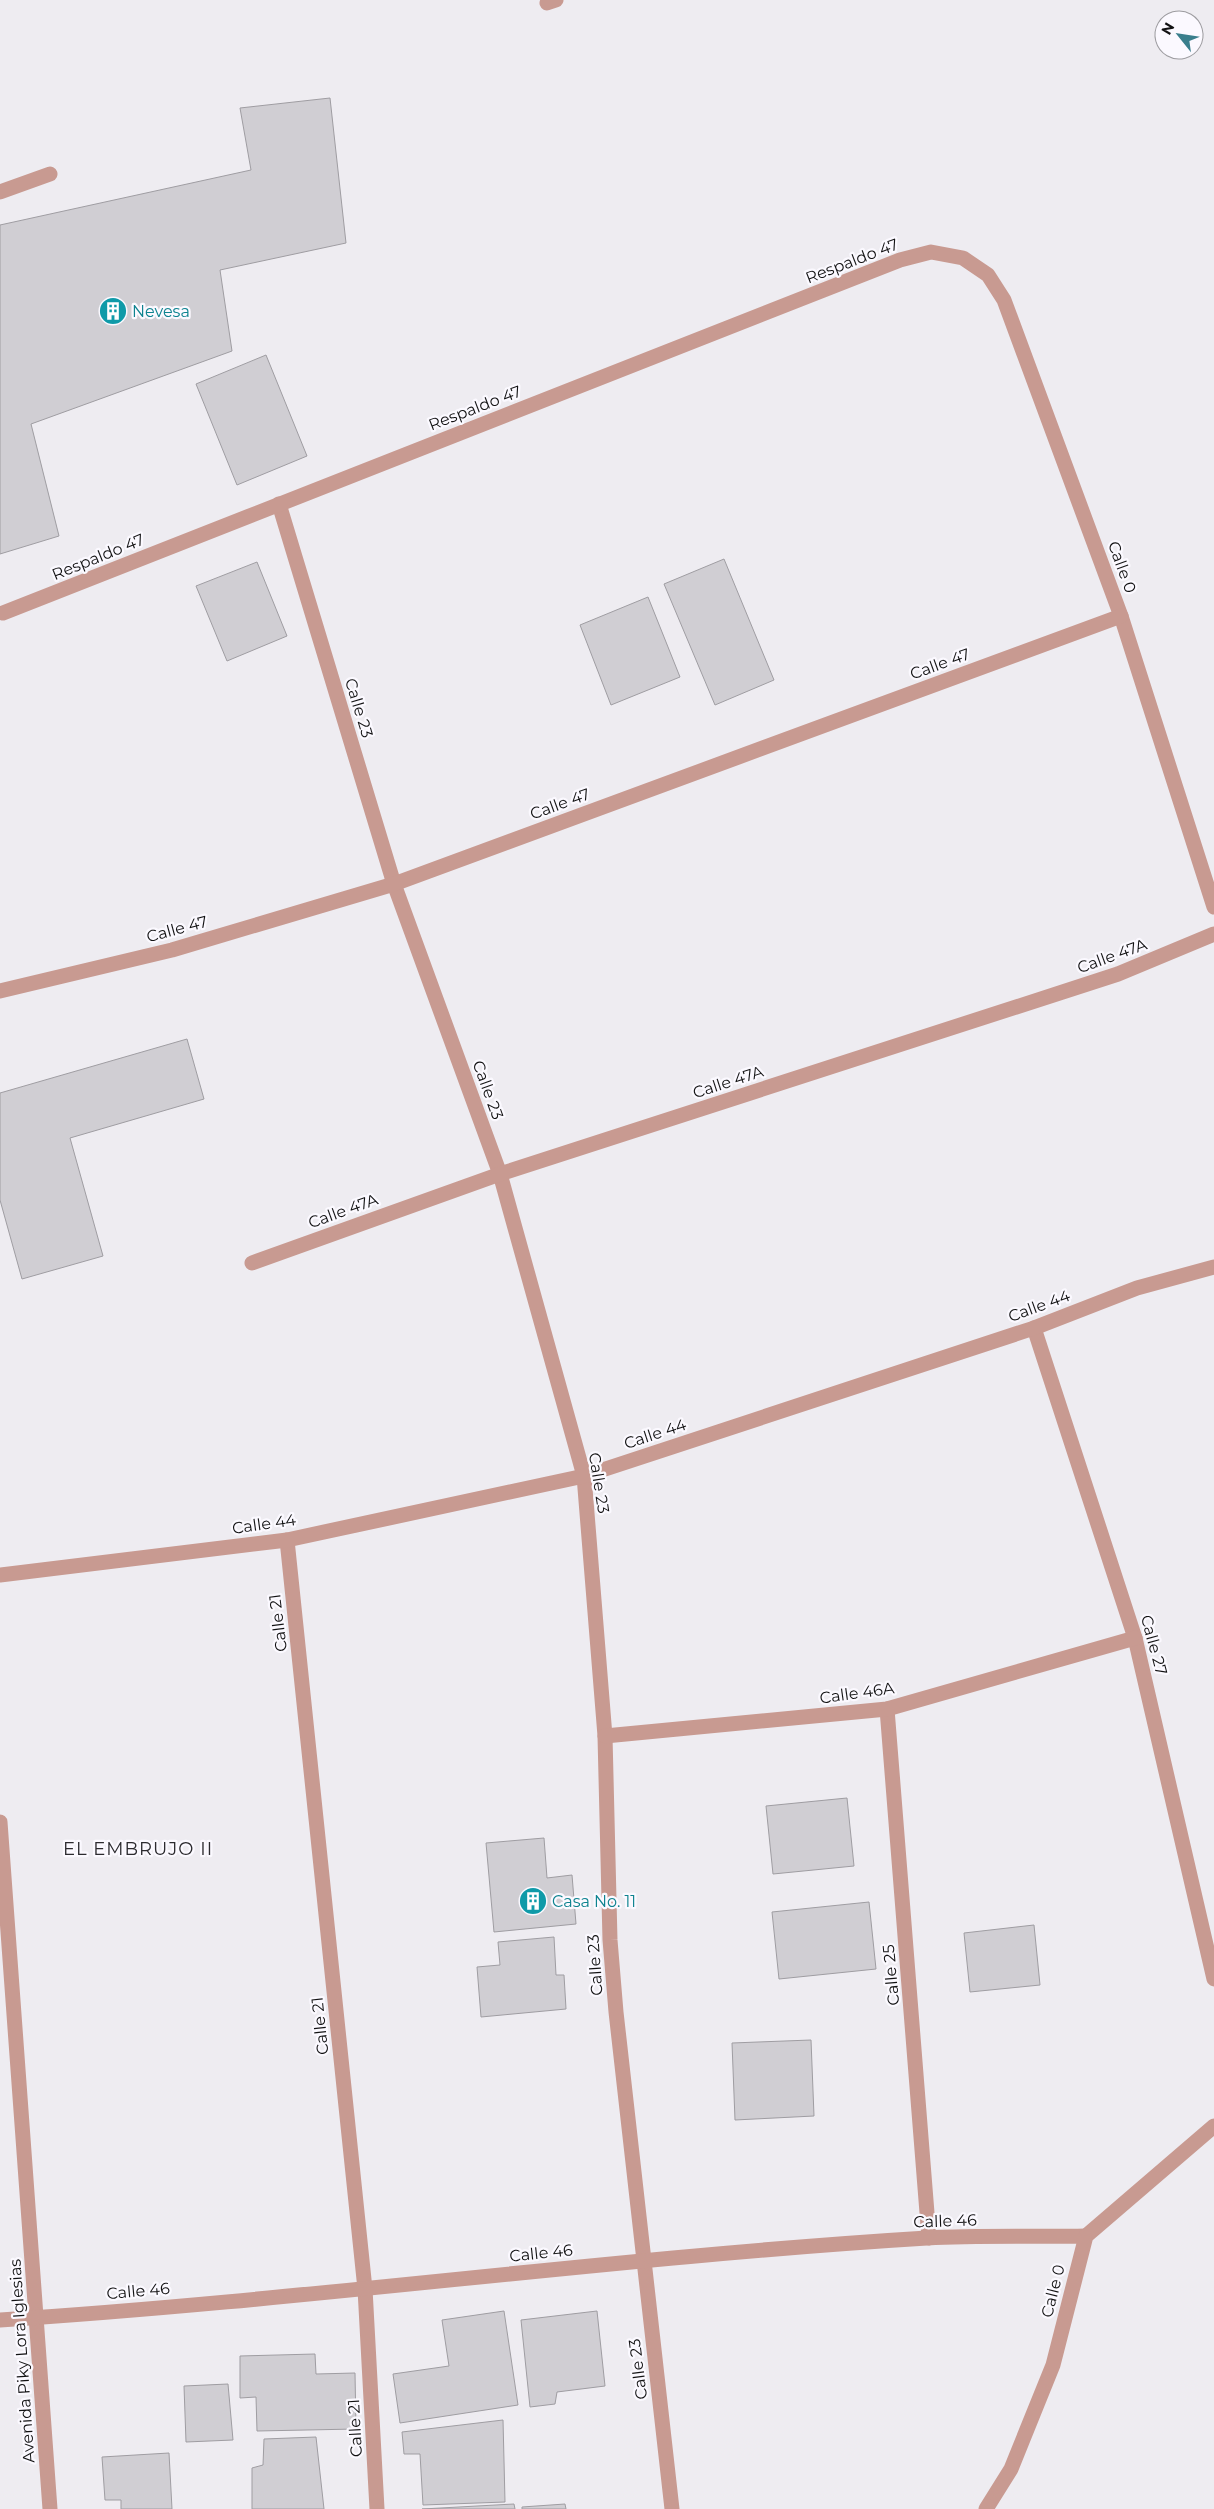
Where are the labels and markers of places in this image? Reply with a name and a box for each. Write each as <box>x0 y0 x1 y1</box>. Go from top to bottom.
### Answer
building icon: Nevesa <box>98 296 128 326</box>
place label: Nevesa <box>132 302 190 321</box>
building icon: Casa No. 11 <box>518 1886 548 1916</box>
place label: Casa No. 11 <box>552 1892 636 1911</box>

